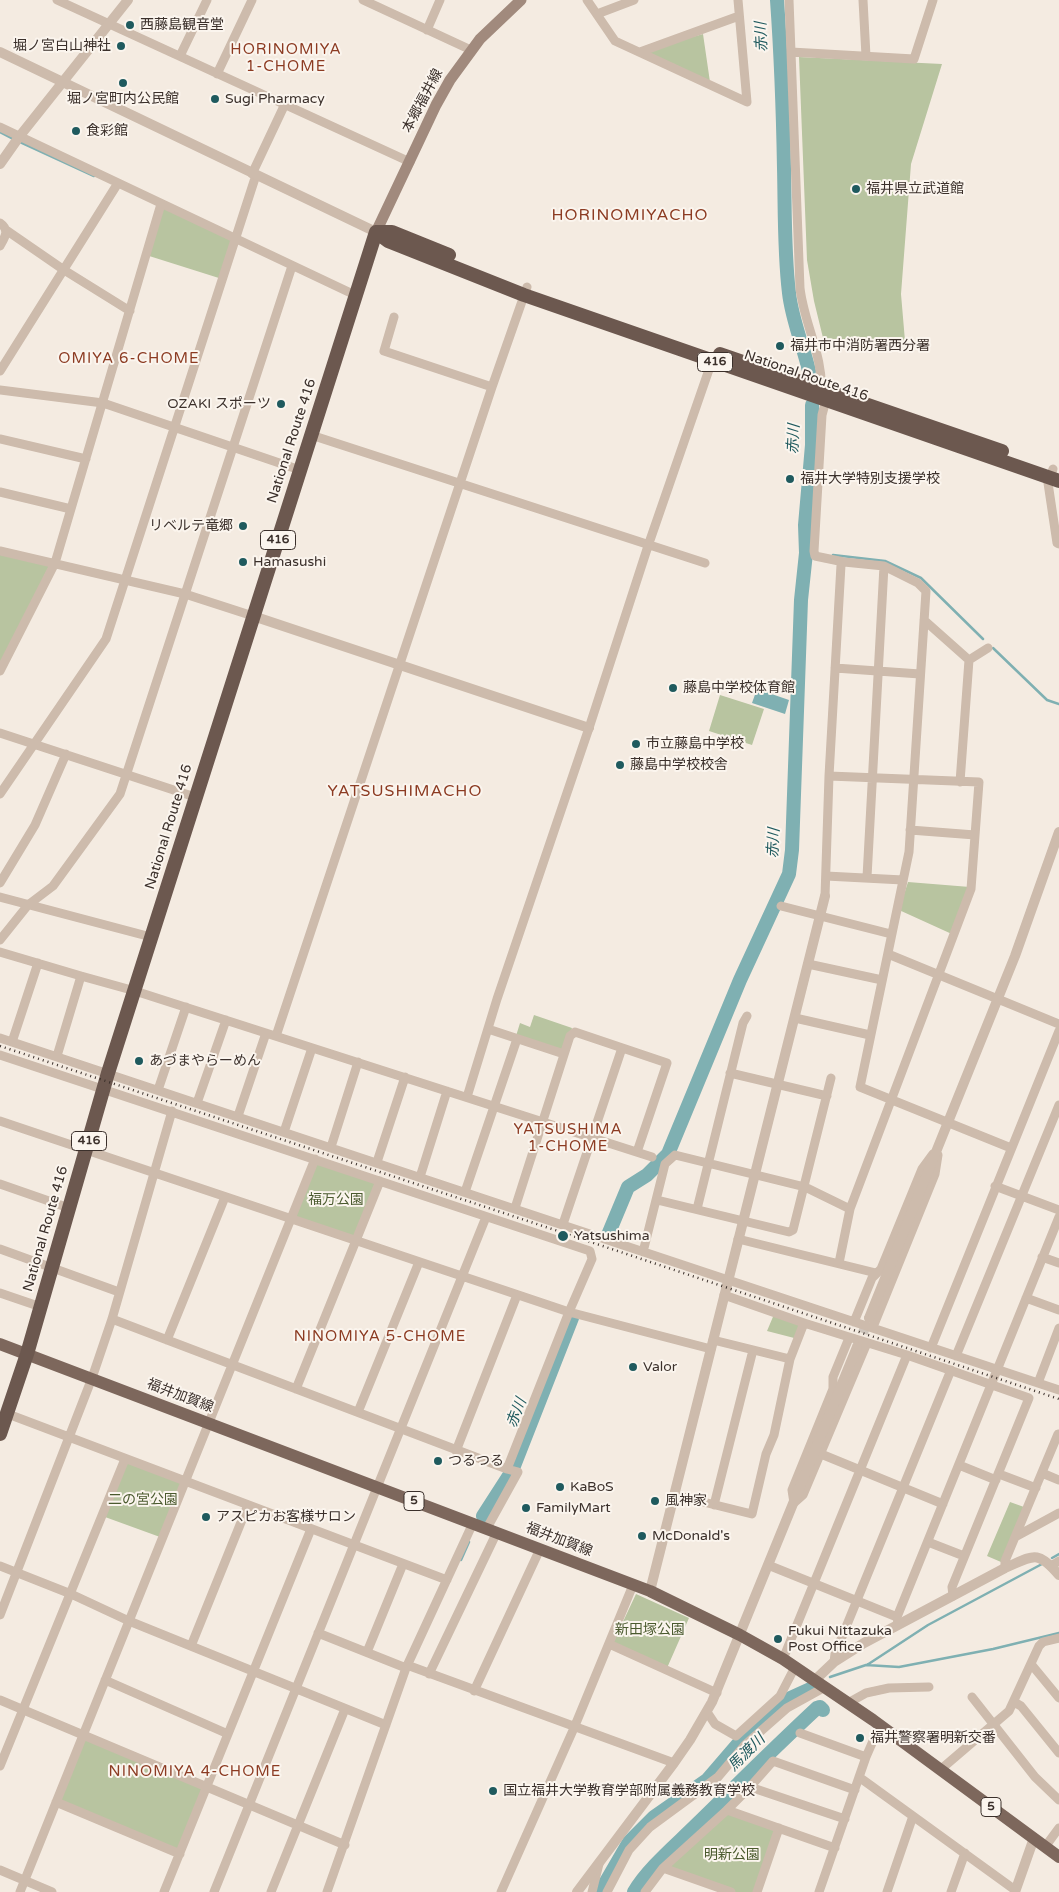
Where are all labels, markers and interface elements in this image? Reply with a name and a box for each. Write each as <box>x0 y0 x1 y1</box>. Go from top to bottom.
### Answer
place label: 西藤島観音堂 <box>140 17 224 33</box>
marker: 西藤島観音堂 <box>124 19 136 31</box>
water label: 赤川 <box>752 22 772 52</box>
place label: 堀ノ宮白山神社 <box>13 38 111 54</box>
marker: 堀ノ宮白山神社 <box>115 40 127 52</box>
district label: HORINOMIYA 1-CHOME <box>229 41 343 76</box>
street label: 本郷福井線 <box>399 66 447 136</box>
marker: 堀ノ宮町内公民館 <box>117 77 129 89</box>
place label: 堀ノ宮町内公民館 <box>67 91 179 107</box>
place label: Sugi Pharmacy <box>225 91 325 107</box>
marker: Sugi Pharmacy <box>209 93 221 105</box>
place label: 食彩館 <box>86 123 128 139</box>
marker: 食彩館 <box>70 125 82 137</box>
place label: 福井県立武道館 <box>866 181 964 197</box>
marker: 福井県立武道館 <box>850 183 862 195</box>
district label: HORINOMIYACHO <box>550 206 710 226</box>
place label: 福井市中消防署西分署 <box>790 338 930 354</box>
marker: 福井市中消防署西分署 <box>774 340 786 352</box>
street label: National Route 416 <box>742 347 870 405</box>
district label: OMIYA 6-CHOME <box>57 350 201 368</box>
road number: 416 <box>698 352 732 372</box>
street label: National Route 416 <box>264 377 320 505</box>
place label: OZAKI スポーツ <box>167 396 271 412</box>
marker: OZAKI スポーツ <box>275 398 287 410</box>
water label: 赤川 <box>784 424 804 454</box>
place label: 福井大学特別支援学校 <box>800 471 940 487</box>
marker: 福井大学特別支援学校 <box>784 473 796 485</box>
place label: リベルテ竜郷 <box>149 518 233 534</box>
marker: リベルテ竜郷 <box>237 520 249 532</box>
road number: 416 <box>260 530 296 550</box>
place label: Hamasushi <box>253 554 326 570</box>
marker: Hamasushi <box>237 556 249 568</box>
place label: 藤島中学校体育館 <box>683 680 795 696</box>
marker: 藤島中学校体育館 <box>667 682 679 694</box>
place label: 市立藤島中学校 <box>646 736 744 752</box>
marker: 市立藤島中学校 <box>630 738 642 750</box>
place label: 藤島中学校校舎 <box>630 757 728 773</box>
marker: 藤島中学校校舎 <box>614 759 626 771</box>
street label: National Route 416 <box>142 762 196 892</box>
district label: YATSUSHIMACHO <box>326 782 484 802</box>
water label: 赤川 <box>764 828 784 858</box>
place label: あづまやらーめん <box>149 1053 261 1069</box>
marker: あづまやらーめん <box>133 1055 145 1067</box>
district label: YATSUSHIMA 1-CHOME <box>512 1121 624 1156</box>
road number: 416 <box>72 1132 106 1150</box>
street label: National Route 416 <box>20 1164 72 1294</box>
park label: 福万公園 <box>308 1192 364 1208</box>
place label: Yatsushima <box>574 1228 650 1244</box>
marker: Yatsushima <box>556 1229 570 1243</box>
district label: NINOMIYA 5-CHOME <box>292 1328 468 1346</box>
place label: Valor <box>643 1359 677 1375</box>
marker: Valor <box>627 1361 639 1373</box>
street label: 福井加賀線 <box>144 1376 216 1416</box>
water label: 赤川 <box>503 1396 531 1430</box>
place label: つるつる <box>448 1453 504 1469</box>
marker: つるつる <box>432 1455 444 1467</box>
place label: KaBoS <box>570 1479 614 1495</box>
marker: KaBoS <box>554 1481 566 1493</box>
park label: 二の宮公園 <box>108 1492 178 1508</box>
road number: 5 <box>404 1492 424 1510</box>
place label: 風神家 <box>665 1493 707 1509</box>
marker: 風神家 <box>649 1495 661 1507</box>
place label: FamilyMart <box>536 1500 611 1516</box>
marker: FamilyMart <box>520 1502 532 1514</box>
place label: アスピカお客様サロン <box>216 1509 356 1525</box>
marker: アスピカお客様サロン <box>200 1511 212 1523</box>
street label: 福井加賀線 <box>523 1520 595 1560</box>
place label: McDonald's <box>652 1528 730 1544</box>
marker: McDonald's <box>636 1530 648 1542</box>
park label: 新田塚公園 <box>615 1622 685 1638</box>
place label: Fukui Nittazuka Post Office <box>788 1623 892 1655</box>
marker: Fukui Nittazuka Post Office <box>772 1633 784 1645</box>
place label: 福井警察署明新交番 <box>870 1730 996 1746</box>
water label: 馬渡川 <box>725 1731 769 1775</box>
marker: 福井警察署明新交番 <box>854 1732 866 1744</box>
district label: NINOMIYA 4-CHOME <box>107 1763 283 1781</box>
place label: 国立福井大学教育学部附属義務教育学校 <box>503 1783 755 1799</box>
marker: 国立福井大学教育学部附属義務教育学校 <box>487 1785 499 1797</box>
road number: 5 <box>981 1798 1001 1816</box>
park label: 明新公園 <box>704 1847 760 1863</box>

